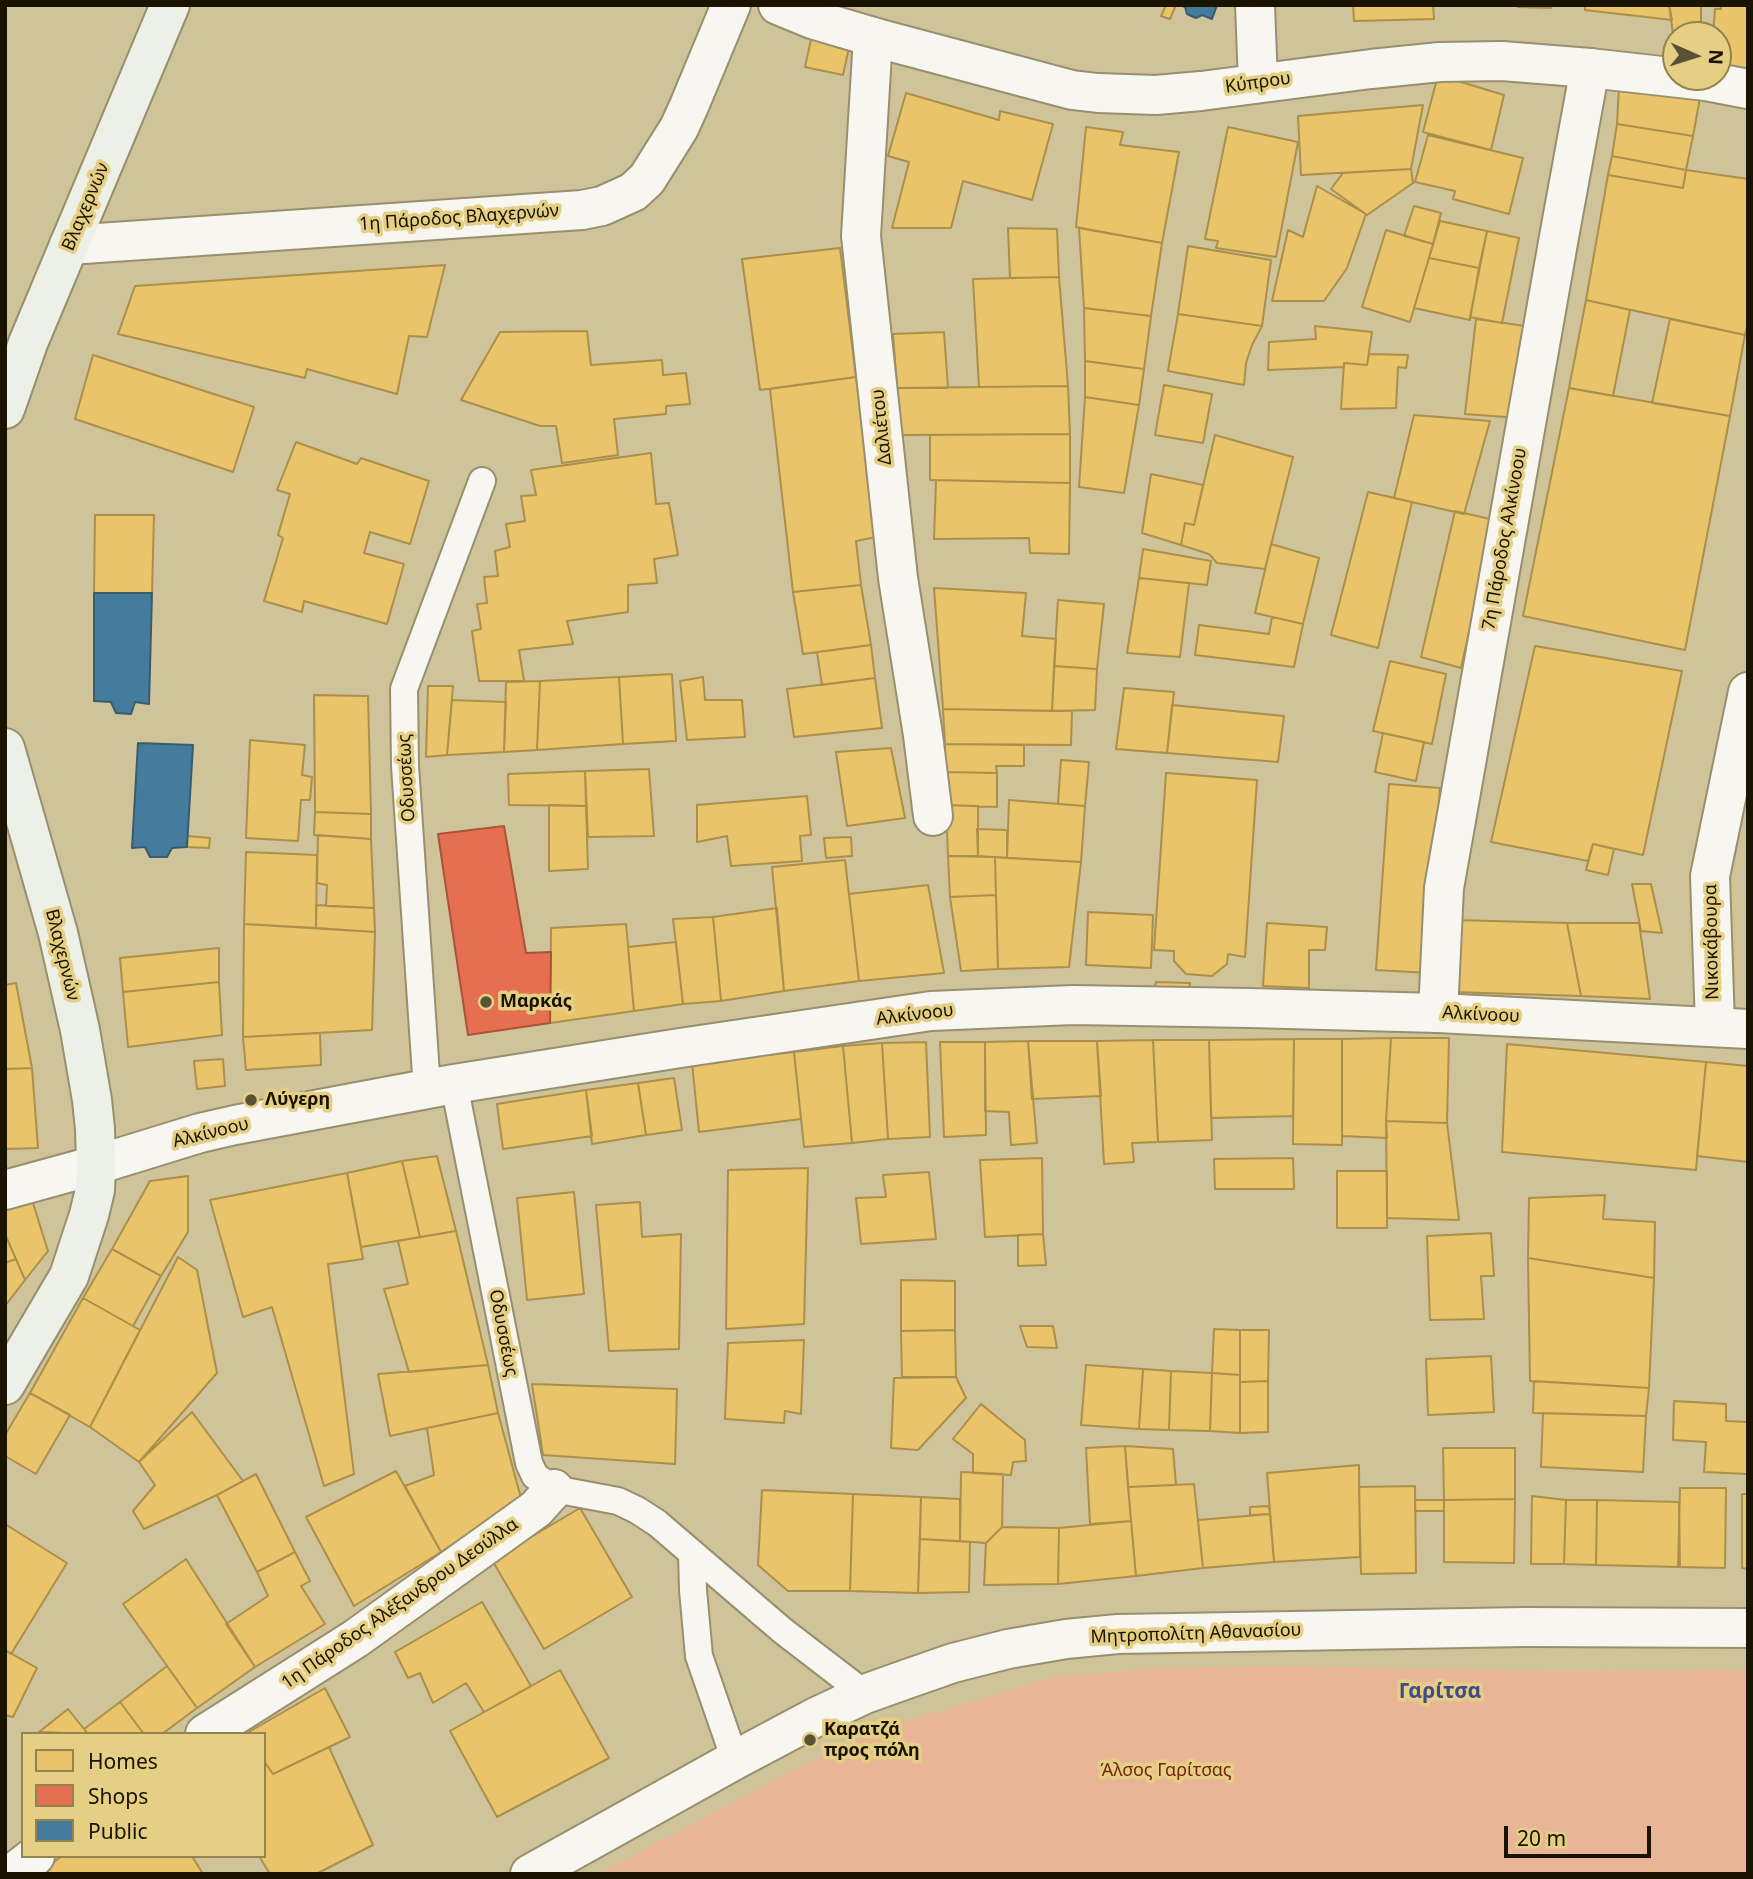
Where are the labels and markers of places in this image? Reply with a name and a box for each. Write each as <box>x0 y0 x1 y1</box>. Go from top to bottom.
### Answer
place label: Μαρκάς <box>500 991 572 1013</box>
marker: Μαρκάς <box>478 994 494 1010</box>
place label: Λύγερη <box>265 1089 330 1111</box>
marker: Λύγερη <box>243 1092 259 1108</box>
place label: Καρατζά προς πόλη <box>824 1719 920 1762</box>
marker: Καρατζά προς πόλη <box>802 1732 818 1748</box>

